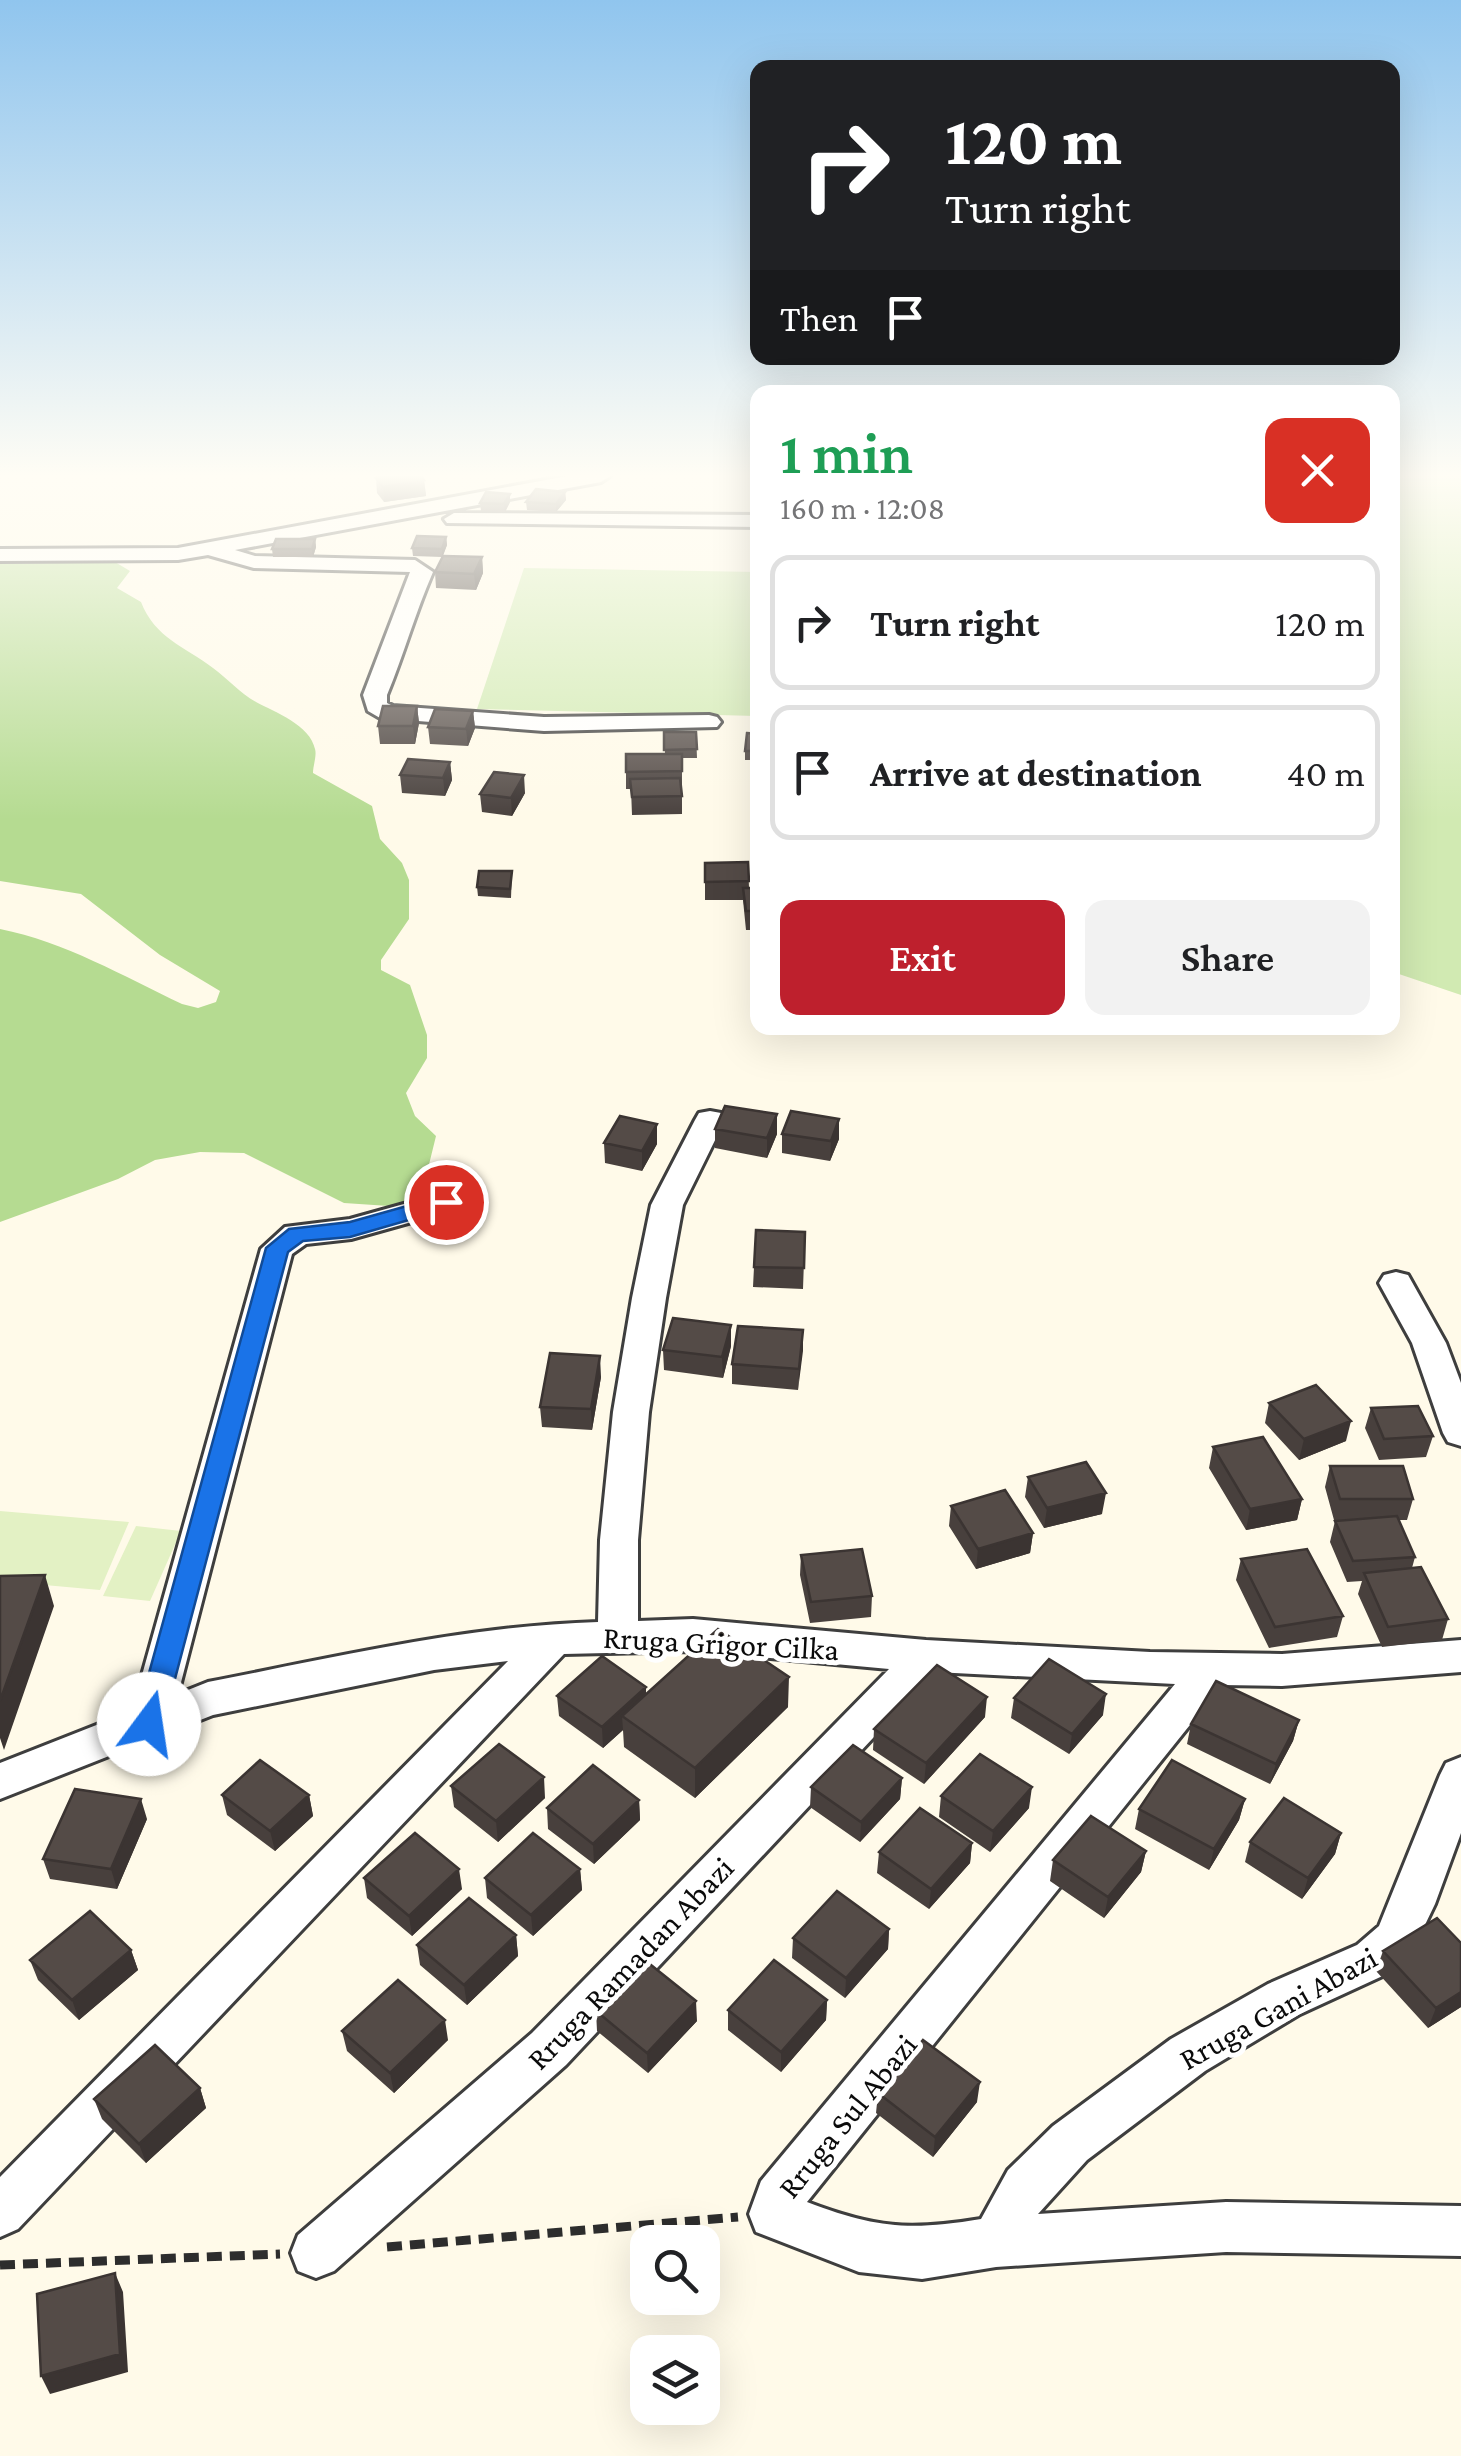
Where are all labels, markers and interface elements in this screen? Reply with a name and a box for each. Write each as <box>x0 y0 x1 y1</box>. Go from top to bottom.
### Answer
icon: right <box>780 100 910 230</box>
text: 120 m <box>945 101 1122 179</box>
text: Turn right <box>945 183 1130 233</box>
icon: arrive <box>878 290 933 345</box>
text: Then <box>780 297 858 339</box>
button: close <box>1265 418 1370 523</box>
text: 1 min <box>780 419 913 486</box>
text: 160 m · 12:08 <box>780 490 945 526</box>
icon: right <box>785 595 840 650</box>
text: Turn right <box>870 602 1039 644</box>
text: 120 m <box>1275 602 1365 644</box>
icon: arrive <box>785 745 840 800</box>
text: Arrive at destination <box>870 752 1202 794</box>
text: 40 m <box>1286 752 1365 794</box>
button: Exit <box>780 900 1065 1015</box>
button: Share <box>1085 900 1370 1015</box>
pin <box>404 1160 489 1245</box>
icon: arrive <box>419 1175 474 1230</box>
street label: Rruga Grigor Cilka <box>602 1619 840 1667</box>
position arrow <box>97 1672 201 1776</box>
street label: Rruga Ramadan Abazi <box>519 1849 741 2077</box>
street label: Rruga Gani Abazi <box>1173 1939 1383 2077</box>
street label: Rruga Sul Abazi <box>770 2027 924 2205</box>
map controls <box>630 2225 720 2425</box>
button: search <box>630 2225 720 2315</box>
button: layers <box>630 2335 720 2425</box>

